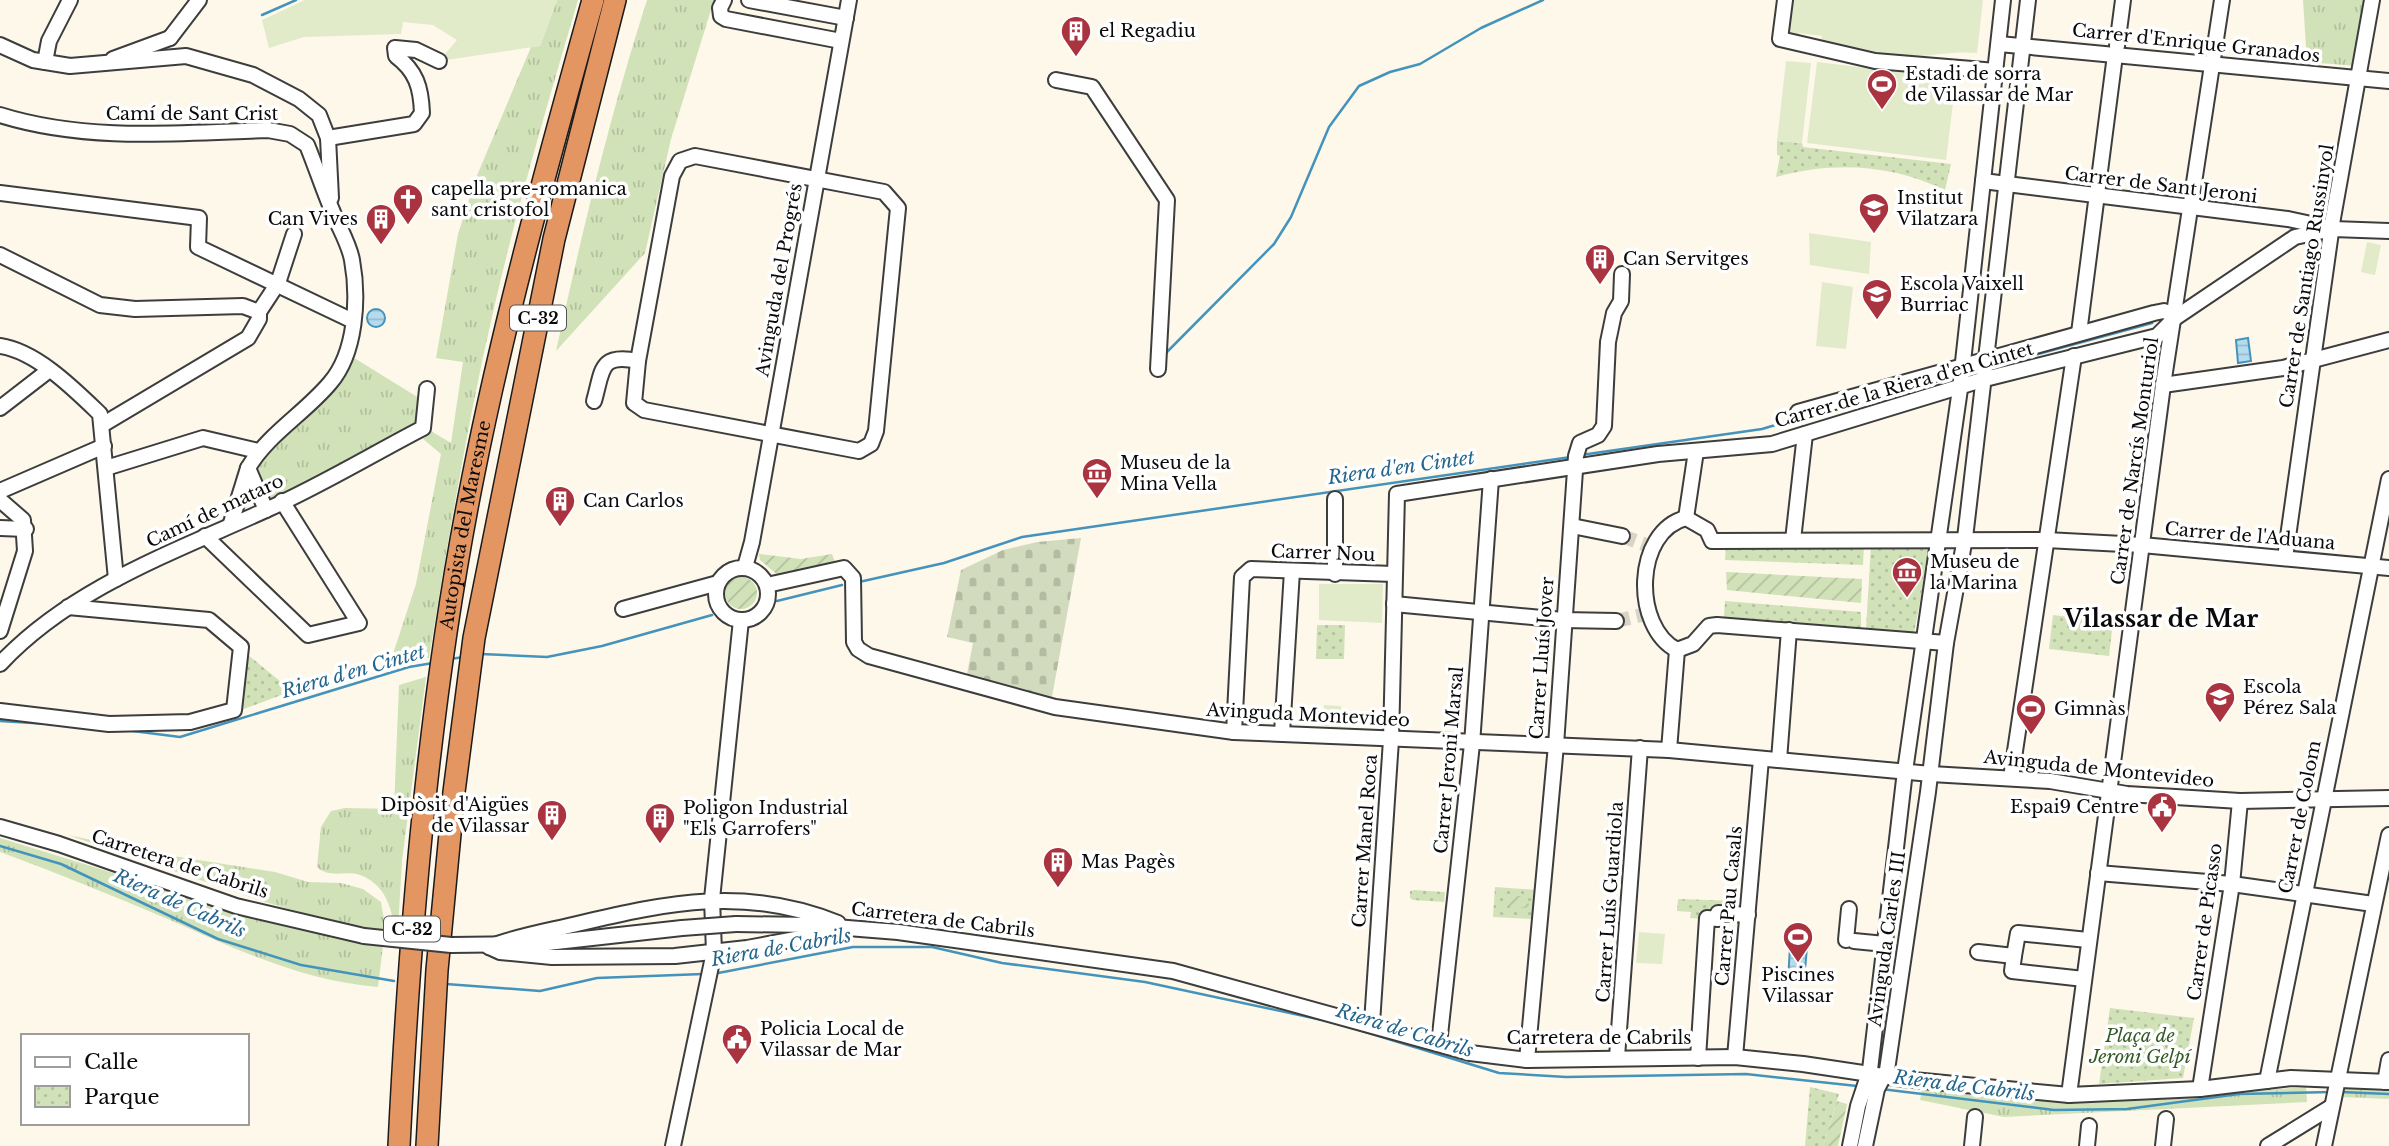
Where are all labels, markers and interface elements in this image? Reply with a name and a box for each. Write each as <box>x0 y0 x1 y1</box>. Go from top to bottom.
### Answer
building icon: el Regadiu <box>1059 14 1093 58</box>
street label: Carrer d'Enrique Granados <box>2071 19 2321 67</box>
place label: el Regadiu <box>1099 20 1196 42</box>
place label: Estadi de sorra de Vilassar de Mar <box>1905 63 2074 106</box>
sports icon: Estadi de sorra de Vilassar de Mar <box>1865 67 1899 111</box>
street label: Camí de Sant Crist <box>106 103 279 125</box>
street label: Carrer de Santiago Russinyol <box>2275 142 2339 409</box>
street label: Carrer de Sant Jeroni <box>2063 162 2259 208</box>
place label: capella pre-romanica sant cristofol <box>431 178 627 221</box>
church icon: capella pre-romanica sant cristofol <box>391 182 425 226</box>
street label: Avinguda del Progrés <box>751 182 807 379</box>
place label: Institut Vilatzara <box>1896 187 1978 230</box>
school or university icon: Institut Vilatzara <box>1857 191 1891 235</box>
building icon: Can Vives <box>364 202 398 246</box>
place label: Can Vives <box>268 208 358 230</box>
building icon: Can Servitges <box>1583 242 1617 286</box>
place label: Can Servitges <box>1623 248 1749 270</box>
place label: Escola Vaixell Burriac <box>1900 273 2024 316</box>
school or university icon: Escola Vaixell Burriac <box>1860 277 1894 321</box>
road number: C-32 <box>510 306 566 330</box>
street label: Carrer de Narcís Monturiol <box>2107 335 2163 586</box>
street label: Carrer de la Riera d'en Cintet <box>1772 337 2036 433</box>
street label: Autopista del Maresme <box>435 418 495 632</box>
water label: Riera d'en Cintet <box>1325 446 1476 489</box>
place label: Museu de la Mina Vella <box>1120 452 1231 495</box>
museum icon: Museu de la Mina Vella <box>1080 456 1114 500</box>
street label: Camí de mataro <box>143 470 287 552</box>
building icon: Can Carlos <box>543 484 577 528</box>
place label: Can Carlos <box>583 490 684 512</box>
street label: Carrer de l'Aduana <box>2164 518 2336 554</box>
street label: Carrer Nou <box>1270 540 1376 566</box>
place label: Museu de la Marina <box>1930 551 2020 594</box>
museum icon: Museu de la Marina <box>1890 555 1924 599</box>
street label: Carrer Lluís Jover <box>1525 576 1559 740</box>
district label: Vilassar de Mar <box>2063 604 2258 633</box>
water label: Riera d'en Cintet <box>278 640 428 703</box>
street label: Carrer Jeroni Marsal <box>1430 665 1468 855</box>
place label: Escola Pérez Sala <box>2243 676 2336 719</box>
school or university icon: Escola Pérez Sala <box>2203 680 2237 724</box>
sports icon: Gimnàs <box>2014 692 2048 736</box>
place label: Gimnàs <box>2054 698 2126 720</box>
street label: Avinguda Montevideo <box>1205 699 1410 731</box>
street label: Carrer de Colom <box>2274 738 2326 896</box>
street label: Avinguda de Montevideo <box>1982 746 2215 792</box>
street label: Carrer Manel Roca <box>1348 754 1382 928</box>
public building icon: Espai9 Centre <box>2145 790 2179 834</box>
place label: Dipòsit d'Aigües de Vilassar <box>381 794 529 837</box>
place label: Espai9 Centre <box>2010 796 2139 818</box>
place label: Poligon Industrial "Els Garrofers" <box>683 797 848 840</box>
building icon: Dipòsit d'Aigües de Vilassar <box>535 798 569 842</box>
building icon: Poligon Industrial "Els Garrofers" <box>643 801 677 845</box>
street label: Carrer Luís Guardiola <box>1592 801 1628 1003</box>
street label: Carretera de Cabrils <box>89 825 271 903</box>
street label: Carrer Pau Casals <box>1711 825 1747 987</box>
street label: Carrer de Picasso <box>2183 842 2227 1002</box>
building icon: Mas Pagès <box>1041 845 1075 889</box>
street label: Avinguda Carles III <box>1864 850 1910 1029</box>
place label: Mas Pagès <box>1081 851 1175 873</box>
water label: Riera de Cabrils <box>109 864 249 943</box>
street label: Carretera de Cabrils <box>850 898 1036 942</box>
road number: C-32 <box>384 917 440 942</box>
sports icon: Piscines Vilassar <box>1781 920 1815 964</box>
water label: Riera de Cabrils <box>708 924 853 971</box>
place label: Piscines Vilassar <box>1761 964 1835 1007</box>
water label: Riera de Cabrils <box>1333 998 1476 1062</box>
place label: Policia Local de Vilassar de Mar <box>759 1018 904 1061</box>
public building icon: Policia Local de Vilassar de Mar <box>720 1022 754 1066</box>
park label: Plaça de Jeroni Gelpí <box>2088 1025 2192 1068</box>
street label: Carretera de Cabrils <box>1507 1027 1691 1049</box>
legend <box>21 1034 248 1125</box>
text: Calle <box>84 1049 138 1075</box>
water label: Riera de Cabrils <box>1891 1065 2036 1106</box>
text: Parque <box>84 1084 159 1110</box>

